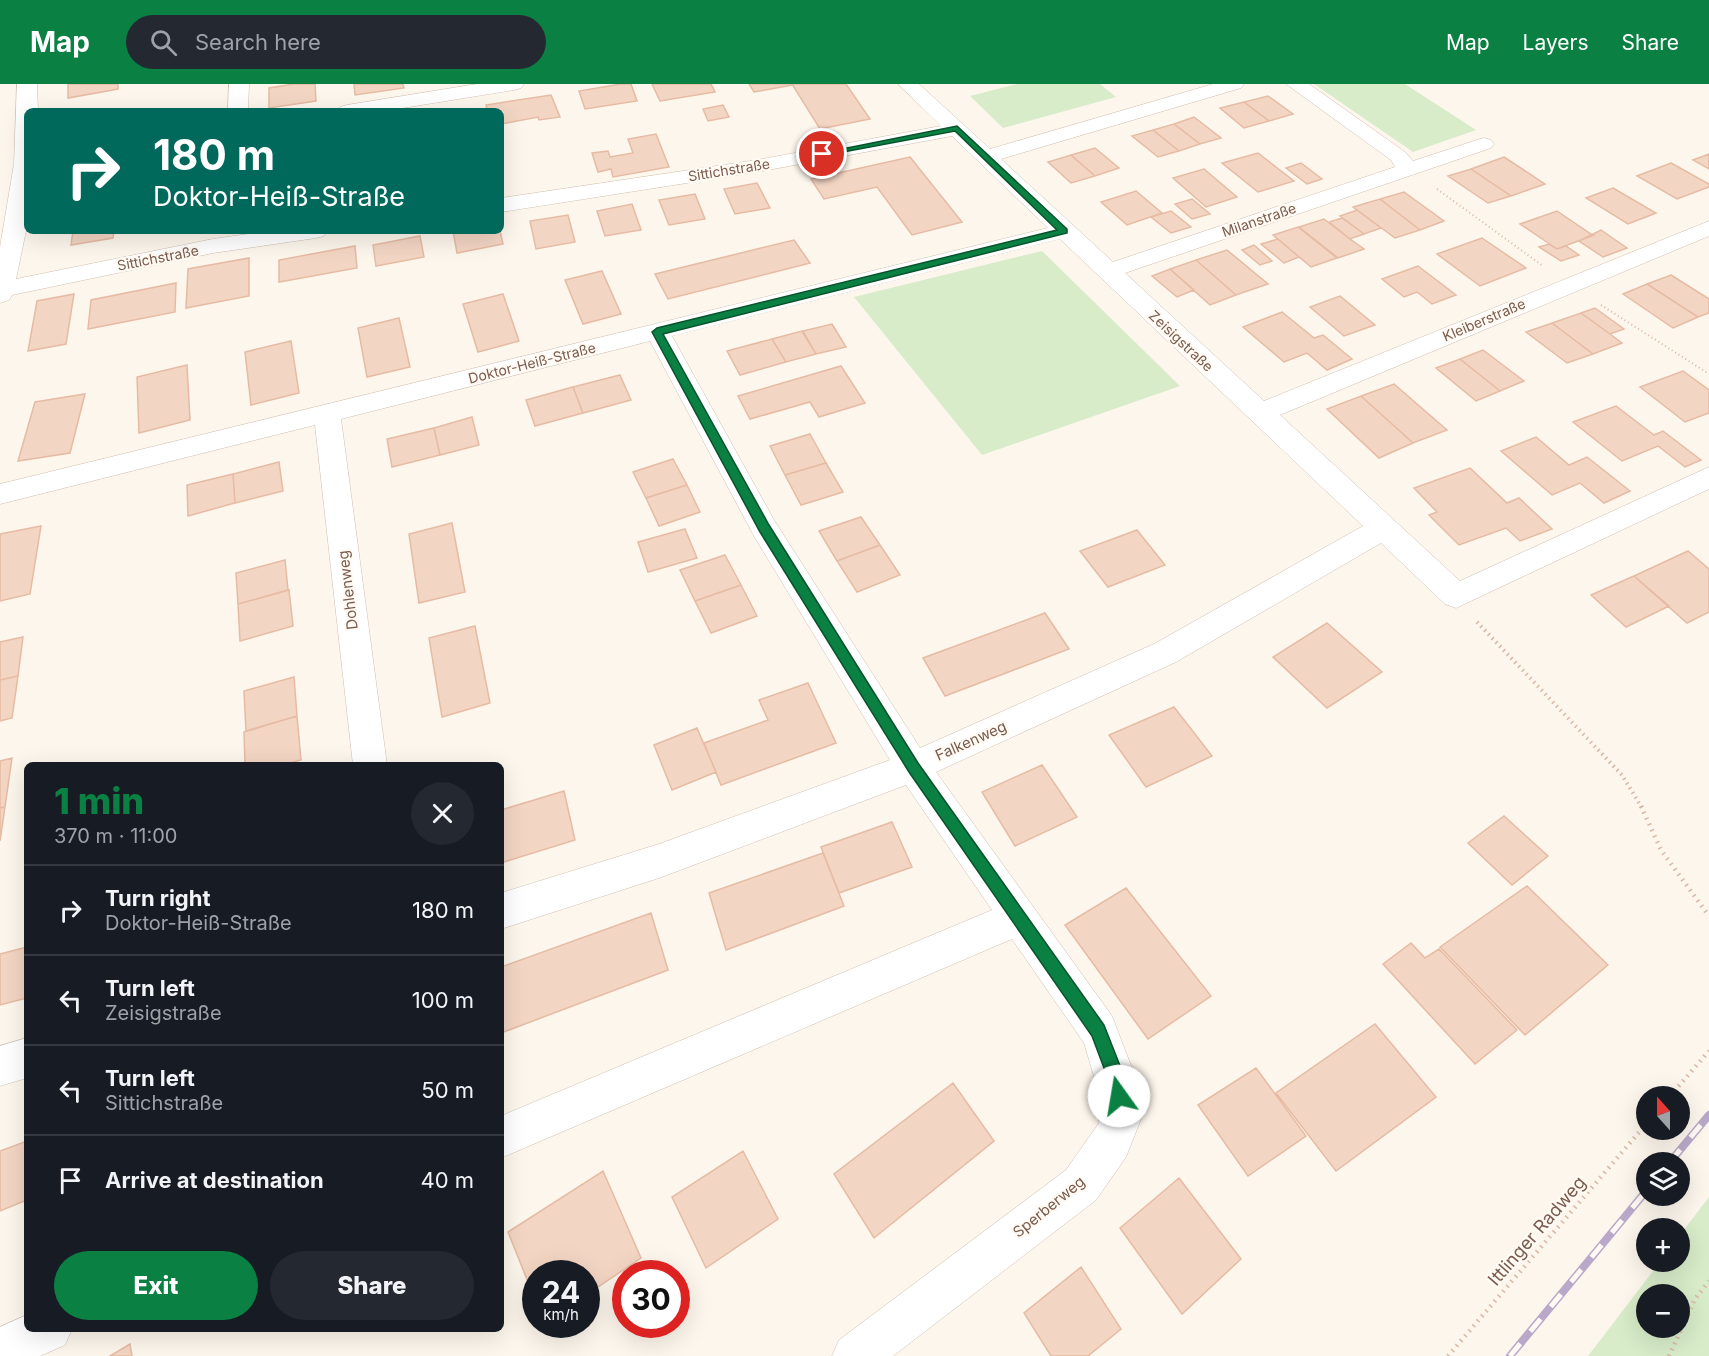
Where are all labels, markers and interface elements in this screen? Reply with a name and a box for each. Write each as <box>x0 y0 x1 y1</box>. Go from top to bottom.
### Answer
search box <box>126 15 546 69</box>
text: Map <box>30 25 90 59</box>
icon: search <box>147 26 180 59</box>
text: Search here <box>195 29 321 55</box>
text: Map <box>1446 30 1490 55</box>
text: Layers <box>1523 30 1589 55</box>
text: Share <box>1622 30 1679 55</box>
pin <box>796 128 847 179</box>
text: 180 m <box>153 129 275 180</box>
icon: right <box>54 132 132 210</box>
icon: arrive <box>805 137 838 170</box>
street label: Sittichstraße <box>687 155 771 184</box>
text: Doktor-Heiß-Straße <box>153 180 405 213</box>
street label: Milanstraße <box>1219 199 1298 240</box>
street label: Sittichstraße <box>116 241 200 274</box>
street label: Kleiberstraße <box>1440 294 1528 345</box>
street label: Zeisigstraße <box>1146 307 1217 375</box>
street label: Doktor-Heiß-Straße <box>466 338 597 387</box>
street label: Dohlenweg <box>333 549 362 631</box>
street label: Falkenweg <box>932 716 1009 765</box>
text: 1 min <box>54 779 144 823</box>
button: close <box>411 782 474 845</box>
text: 370 m · 11:00 <box>54 824 177 848</box>
text: Turn right <box>105 885 211 911</box>
icon: right <box>54 894 87 927</box>
text: 180 m <box>412 897 474 923</box>
text: Doktor-Heiß-Straße <box>105 911 292 935</box>
text: Turn left <box>105 975 195 1001</box>
icon: left <box>54 984 87 1017</box>
text: 100 m <box>412 987 474 1013</box>
text: Zeisigstraße <box>105 1001 222 1025</box>
position arrow <box>1087 1064 1151 1128</box>
text: Turn left <box>105 1065 195 1091</box>
icon: left <box>54 1074 87 1107</box>
text: 50 m <box>421 1077 474 1103</box>
north arrow <box>1636 1086 1690 1140</box>
map controls <box>1636 1086 1690 1338</box>
text: Sittichstraße <box>105 1091 223 1115</box>
button: layers <box>1636 1152 1690 1206</box>
icon: arrive <box>54 1164 87 1197</box>
text: Arrive at destination <box>105 1167 324 1193</box>
text: 40 m <box>420 1167 474 1193</box>
street label: Sperberweg <box>1009 1172 1089 1241</box>
street label: Ittlinger Radweg <box>1484 1172 1590 1290</box>
button: + <box>1636 1218 1690 1272</box>
button: Exit <box>54 1251 258 1320</box>
button: Share <box>270 1251 474 1320</box>
speed limit sign: 30 <box>612 1260 690 1338</box>
text: 24 <box>542 1274 580 1310</box>
button: − <box>1636 1284 1690 1338</box>
text: km/h <box>543 1305 579 1324</box>

